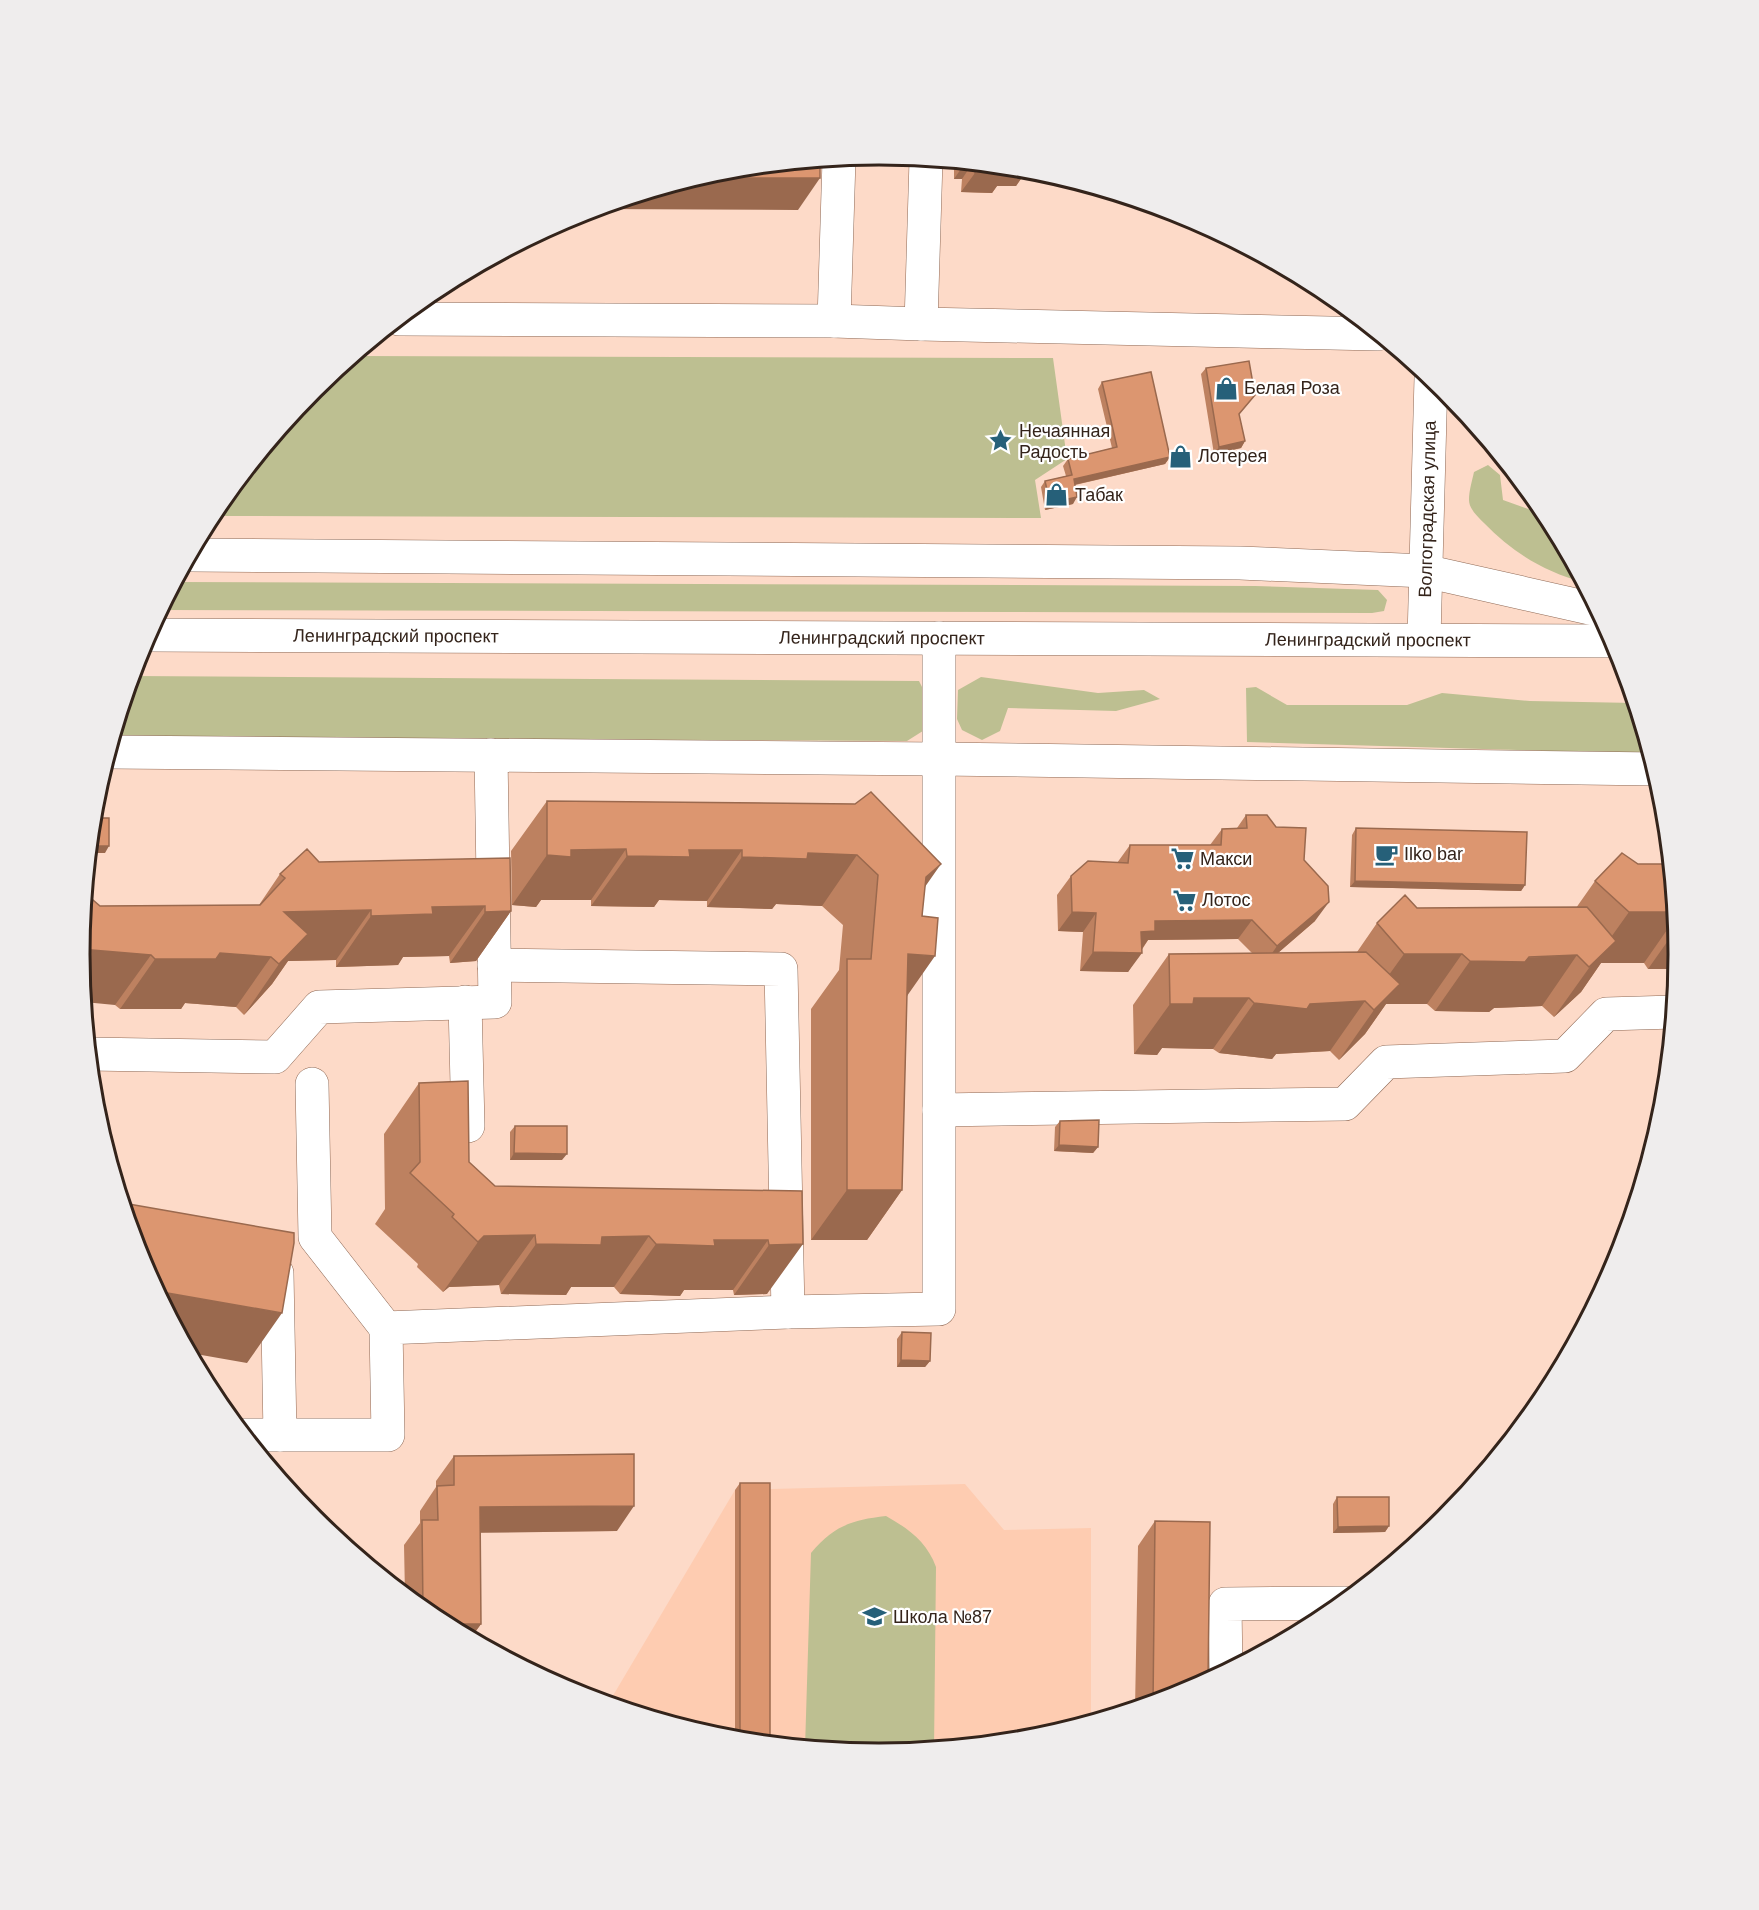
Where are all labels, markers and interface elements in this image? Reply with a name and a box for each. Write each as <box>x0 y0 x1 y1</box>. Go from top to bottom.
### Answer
shop icon: Белая Роза <box>1213 375 1239 401</box>
place label: Белая Роза <box>1244 378 1341 398</box>
street label: Волгоградская улица <box>1415 419 1440 598</box>
place label: Нечаянная Радость <box>1019 421 1110 462</box>
place icon: Нечаянная Радость <box>988 428 1014 454</box>
shop icon: Лотерея <box>1167 443 1193 469</box>
place label: Лотерея <box>1198 446 1267 466</box>
shop icon: Табак <box>1044 482 1070 508</box>
place label: Табак <box>1075 485 1123 505</box>
street label: Ленинградский проспект <box>293 626 499 646</box>
street label: Ленинградский проспект <box>779 628 985 648</box>
street label: Ленинградский проспект <box>1265 630 1471 650</box>
cafe icon: Ilko bar <box>1373 841 1399 867</box>
place label: Ilko bar <box>1404 844 1463 864</box>
supermarket icon: Макси <box>1169 846 1195 872</box>
place label: Макси <box>1200 849 1252 869</box>
supermarket icon: Лотос <box>1171 887 1197 913</box>
place label: Лотос <box>1202 890 1250 910</box>
school or university icon: Школа №87 <box>862 1604 888 1630</box>
place label: Школа №87 <box>893 1607 992 1627</box>

